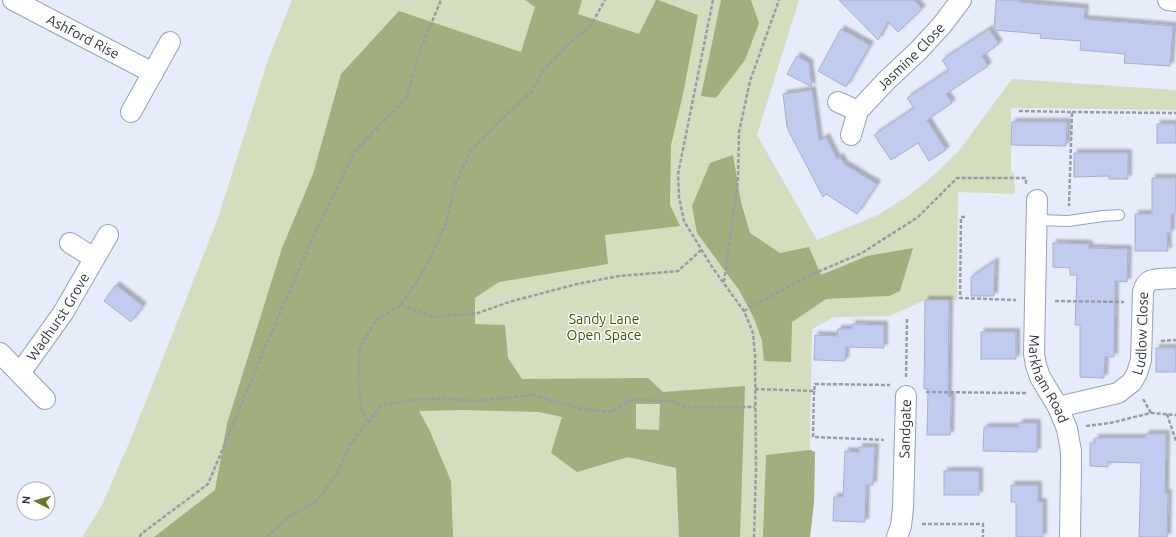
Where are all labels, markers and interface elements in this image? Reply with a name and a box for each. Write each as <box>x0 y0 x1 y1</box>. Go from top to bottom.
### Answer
street label: Ashford Rise <box>44 11 122 62</box>
street label: Jasmine Close <box>874 19 948 93</box>
street label: Wadhurst Grove <box>24 270 92 364</box>
street label: Ludlow Close <box>1129 291 1151 377</box>
park label: Sandy Lane Open Space <box>567 311 641 343</box>
street label: Markham Road <box>1026 335 1072 425</box>
street label: Sandgate <box>896 399 914 459</box>
north arrow <box>16 481 56 521</box>
text: N <box>20 495 32 505</box>

